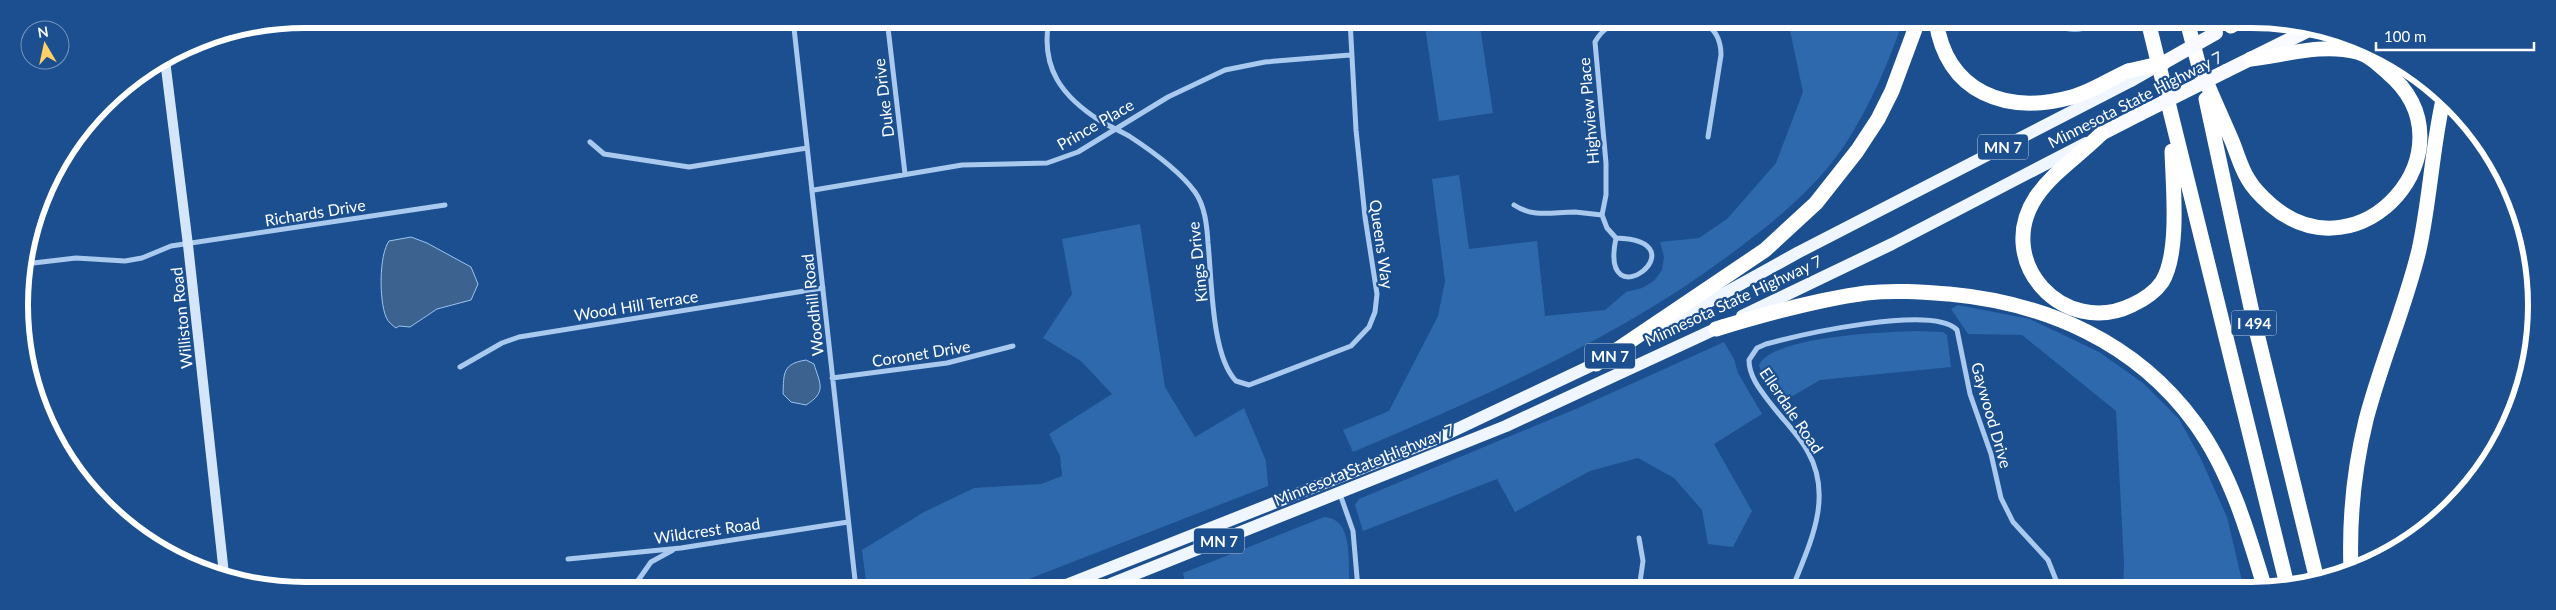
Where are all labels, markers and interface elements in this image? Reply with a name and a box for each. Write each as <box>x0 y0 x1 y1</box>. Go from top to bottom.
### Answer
north arrow <box>20 20 70 70</box>
scale bar <box>2376 20 2534 52</box>
text: N <box>36 22 50 41</box>
text: 100 m <box>2384 27 2426 45</box>
street label: Minnesota State Highway 7 <box>2045 47 2225 151</box>
street label: Duke Drive <box>869 57 897 139</box>
street label: Highview Place <box>1574 57 1602 165</box>
street label: Prince Place <box>1053 94 1137 154</box>
road number: MN 7 <box>1978 134 2028 160</box>
street label: Richards Drive <box>263 195 367 229</box>
street label: Queens Way <box>1366 198 1398 291</box>
street label: Kings Drive <box>1183 221 1211 303</box>
street label: Minnesota State Highway 7 <box>1641 251 1825 349</box>
street label: Woodhill Road <box>797 253 827 357</box>
street label: Williston Road <box>166 266 196 370</box>
street label: Wood Hill Terrace <box>573 286 699 324</box>
road number: I 494 <box>2232 310 2276 336</box>
street label: Coronet Drive <box>870 336 972 370</box>
road number: MN 7 <box>1585 344 1635 368</box>
street label: Gaywood Drive <box>1968 360 2016 470</box>
street label: Ellerdale Road <box>1756 363 1828 457</box>
street label: Minnesota State Highway 7 <box>1271 419 1457 509</box>
street label: Wildcrest Road <box>653 513 761 547</box>
road number: MN 7 <box>1194 528 1244 554</box>

